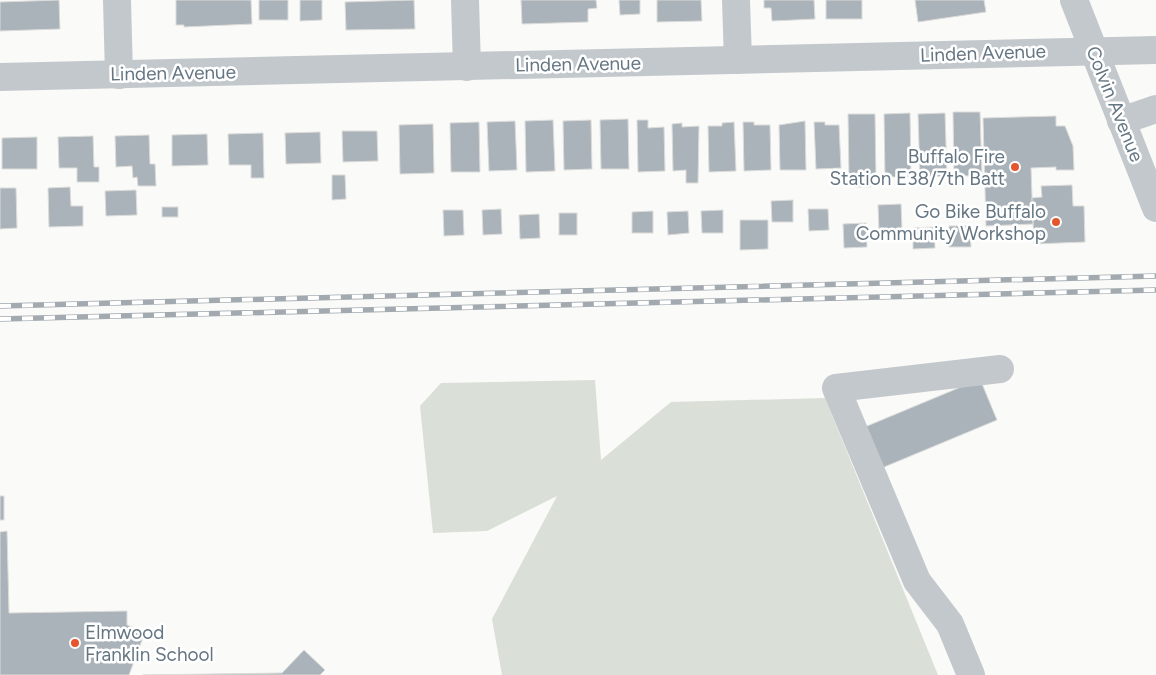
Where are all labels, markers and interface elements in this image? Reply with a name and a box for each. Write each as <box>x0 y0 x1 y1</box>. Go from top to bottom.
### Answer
street label: Linden Avenue <box>920 39 1046 67</box>
street label: Colvin Avenue <box>1081 43 1149 165</box>
street label: Linden Avenue <box>515 51 641 77</box>
street label: Linden Avenue <box>110 60 236 86</box>
place label: Buffalo Fire Station E38/7th Batt <box>830 145 1005 190</box>
marker: Buffalo Fire Station E38/7th Batt <box>1009 161 1021 173</box>
place label: Go Bike Buffalo Community Workshop <box>856 200 1046 245</box>
marker: Go Bike Buffalo Community Workshop <box>1050 216 1062 228</box>
place label: Elmwood Franklin School <box>85 621 214 666</box>
marker: Elmwood Franklin School <box>69 637 81 649</box>

